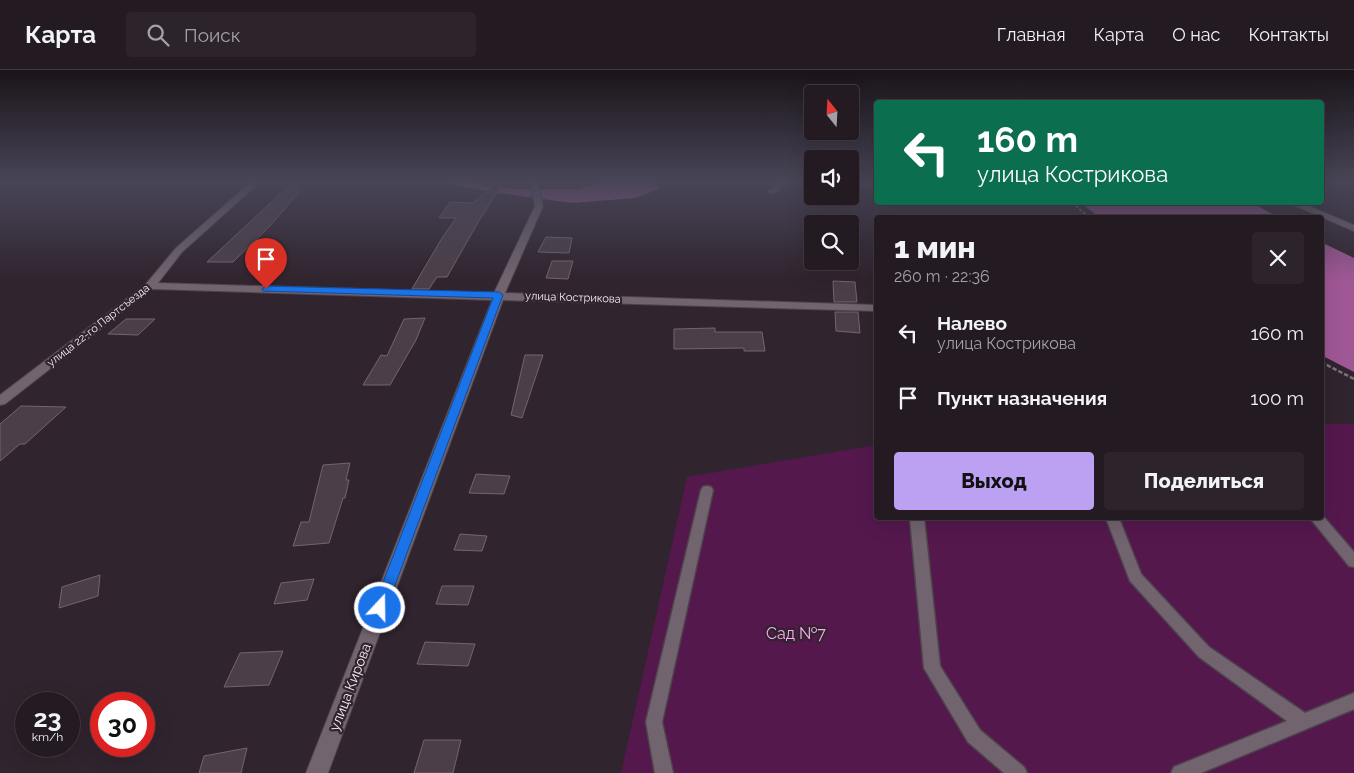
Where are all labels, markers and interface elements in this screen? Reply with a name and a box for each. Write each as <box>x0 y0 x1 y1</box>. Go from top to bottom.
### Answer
search box <box>126 12 476 57</box>
text: Карта <box>25 20 96 49</box>
icon: search <box>144 21 172 49</box>
text: Поиск <box>184 24 241 46</box>
text: Главная <box>997 24 1065 45</box>
text: Карта <box>1093 24 1144 45</box>
text: О нас <box>1172 24 1220 45</box>
text: Контакты <box>1248 24 1329 45</box>
north arrow <box>804 85 859 140</box>
map controls <box>804 85 859 270</box>
text: 160 m <box>977 119 1078 160</box>
icon: left <box>894 120 959 185</box>
button: sound <box>804 150 859 205</box>
text: улица Кострикова <box>977 161 1168 187</box>
button: search <box>804 215 859 270</box>
text: 1 мин <box>894 230 976 265</box>
button: close <box>1252 232 1304 284</box>
pin <box>245 238 287 289</box>
icon: arrive <box>252 245 280 273</box>
text: 260 m · 22:36 <box>894 267 990 286</box>
street label: улица 22-го Партсъезда <box>45 281 152 369</box>
street label: улица Кострикова <box>525 289 621 306</box>
text: Налево <box>937 312 1007 334</box>
icon: left <box>894 319 922 347</box>
text: 160 m <box>1250 322 1304 344</box>
text: улица Кострикова <box>937 334 1076 353</box>
icon: arrive <box>894 384 922 412</box>
text: Пункт назначения <box>937 387 1107 409</box>
text: 100 m <box>1250 387 1304 409</box>
button: Выход <box>894 452 1094 510</box>
button: Поделиться <box>1104 452 1304 510</box>
position arrow <box>353 581 405 633</box>
park label: Сад №7 <box>766 624 826 643</box>
street label: улица Кирова <box>326 641 374 733</box>
speed limit sign: 30 <box>90 692 155 757</box>
text: 23 <box>33 703 62 733</box>
text: km/h <box>32 730 63 744</box>

